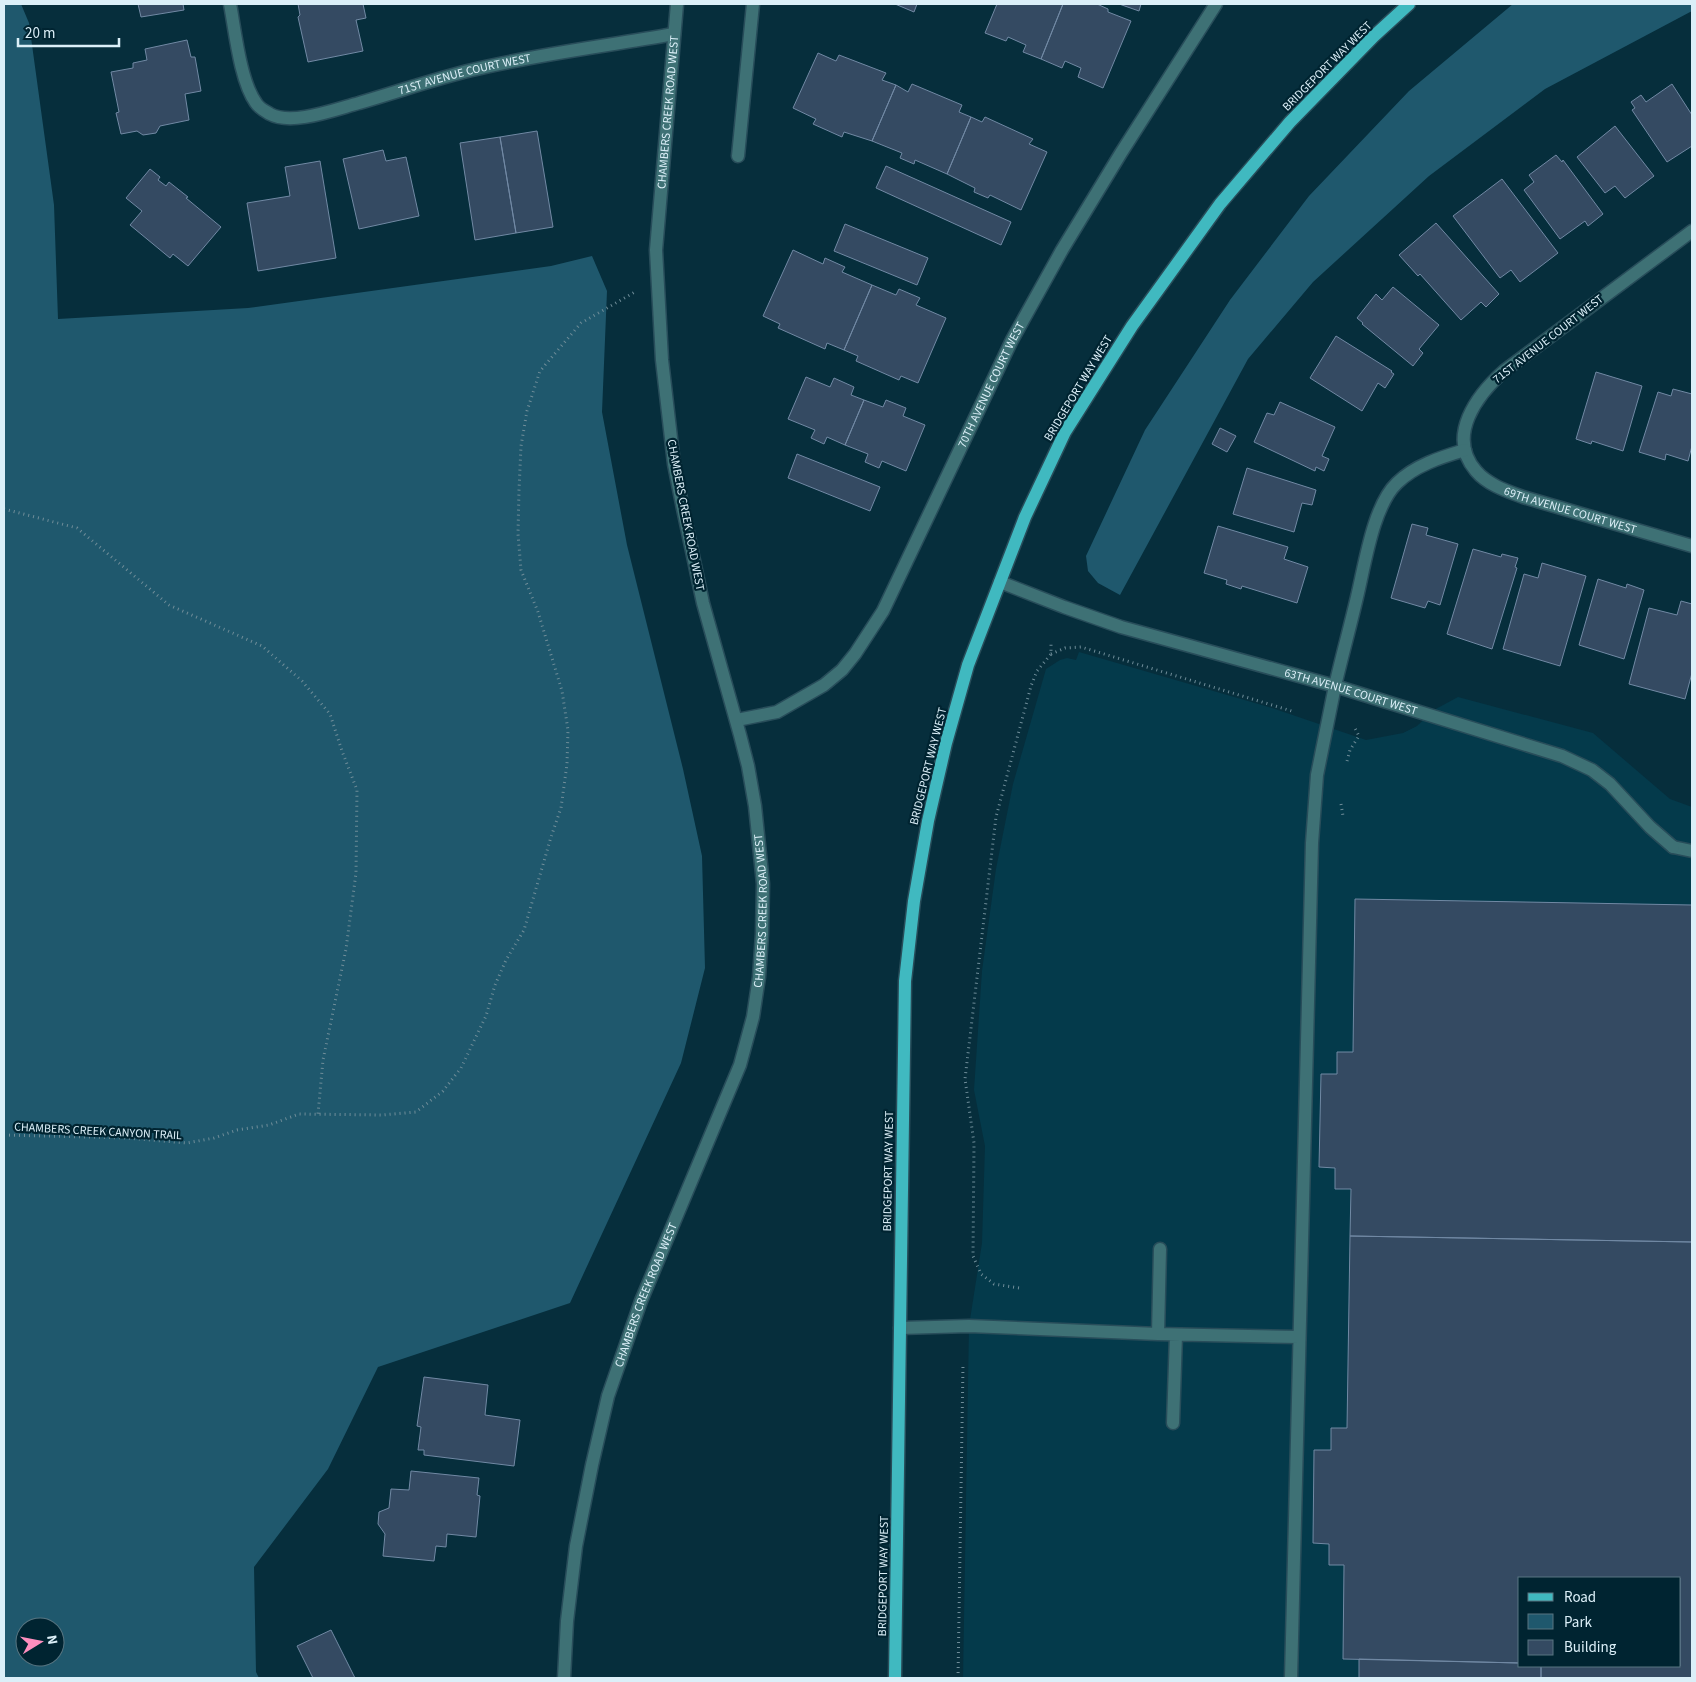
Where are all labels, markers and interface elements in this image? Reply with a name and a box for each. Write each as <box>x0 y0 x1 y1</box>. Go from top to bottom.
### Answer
scale bar <box>18 15 119 47</box>
street label: BRIDGEPORT WAY WEST <box>1279 17 1376 115</box>
text: 20 m <box>25 23 55 44</box>
street label: CHAMBERS CREEK ROAD WEST <box>653 34 683 190</box>
street label: 71ST AVENUE COURT WEST <box>396 50 533 100</box>
street label: 71ST AVENUE COURT WEST <box>1489 290 1608 388</box>
street label: 70TH AVENUE COURT WEST <box>954 319 1030 451</box>
street label: BRIDGEPORT WAY WEST <box>1040 332 1117 444</box>
street label: CHAMBERS CREEK ROAD WEST <box>662 438 709 593</box>
street label: 69TH AVENUE COURT WEST <box>1501 483 1639 539</box>
street label: 63TH AVENUE COURT WEST <box>1282 664 1420 720</box>
street label: BRIDGEPORT WAY WEST <box>906 705 951 827</box>
street label: CHAMBERS CREEK ROAD WEST <box>750 833 772 989</box>
street label: BRIDGEPORT WAY WEST <box>879 1110 898 1231</box>
street label: CHAMBERS CREEK CANYON TRAIL <box>14 1119 182 1144</box>
street label: CHAMBERS CREEK ROAD WEST <box>611 1220 682 1370</box>
street label: BRIDGEPORT WAY WEST <box>874 1515 893 1636</box>
legend <box>1518 1577 1681 1667</box>
text: Road <box>1564 1587 1596 1608</box>
text: Park <box>1564 1612 1593 1633</box>
north arrow <box>15 1617 65 1667</box>
text: N <box>41 1634 62 1646</box>
text: Building <box>1564 1637 1617 1658</box>

